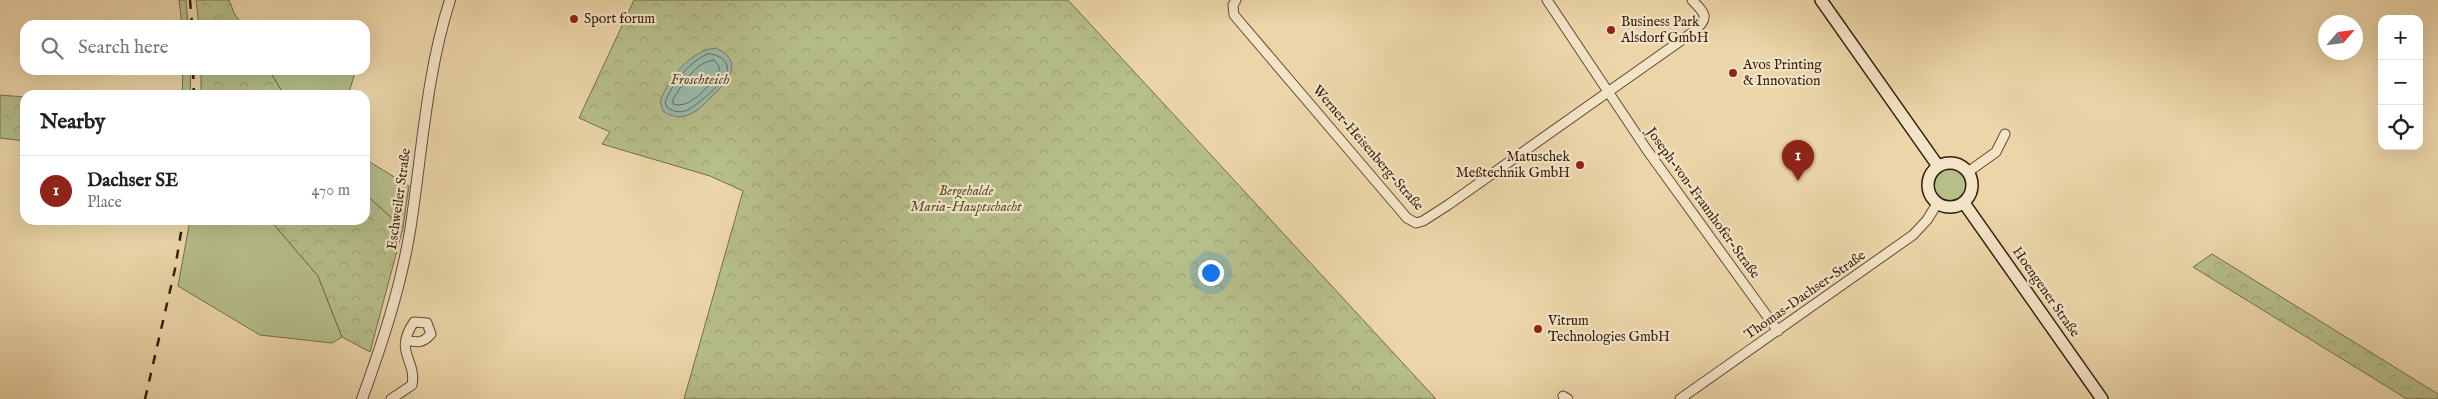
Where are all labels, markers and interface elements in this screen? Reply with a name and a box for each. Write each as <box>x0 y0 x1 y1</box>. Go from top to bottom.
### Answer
place label: Sport forum <box>584 10 655 28</box>
marker: Sport forum <box>568 13 580 25</box>
place label: Business Park Alsdorf GmbH <box>1620 13 1709 47</box>
north arrow <box>2318 15 2363 60</box>
map controls <box>2378 15 2423 150</box>
button: + <box>2378 15 2423 60</box>
search box <box>20 20 370 75</box>
marker: Business Park Alsdorf GmbH <box>1605 24 1617 36</box>
icon: search <box>38 34 66 62</box>
text: Search here <box>78 36 169 60</box>
place label: Avos Printing & Innovation <box>1742 56 1822 90</box>
button: − <box>2378 60 2423 105</box>
marker: Avos Printing & Innovation <box>1727 67 1739 79</box>
water label: Froschteich <box>670 70 730 89</box>
street label: Werner-Heisenberg-Straße <box>1309 82 1428 215</box>
button: locate <box>2378 105 2423 150</box>
text: Nearby <box>40 109 105 136</box>
street label: Joseph-von-Fraunhofer-Straße <box>1641 122 1764 283</box>
pin: 1 <box>1782 140 1814 181</box>
street label: Eschweiler Straße <box>383 146 415 251</box>
place label: Matuschek Meßtechnik GmbH <box>1456 148 1571 182</box>
marker: Matuschek Meßtechnik GmbH <box>1574 159 1586 171</box>
text: Dachser SE <box>87 169 178 193</box>
text: 1 <box>53 181 59 201</box>
text: 470 m <box>311 181 350 201</box>
park label: Bergehalde Maria-Hauptschacht <box>910 182 1022 216</box>
text: Place <box>87 193 122 213</box>
street label: Hoengener Straße <box>2008 243 2084 341</box>
street label: Thomas-Dachser-Straße <box>1741 246 1870 344</box>
your location <box>1198 260 1224 286</box>
place label: Vitrum Technologies GmbH <box>1547 312 1670 346</box>
marker: Vitrum Technologies GmbH <box>1532 323 1544 335</box>

